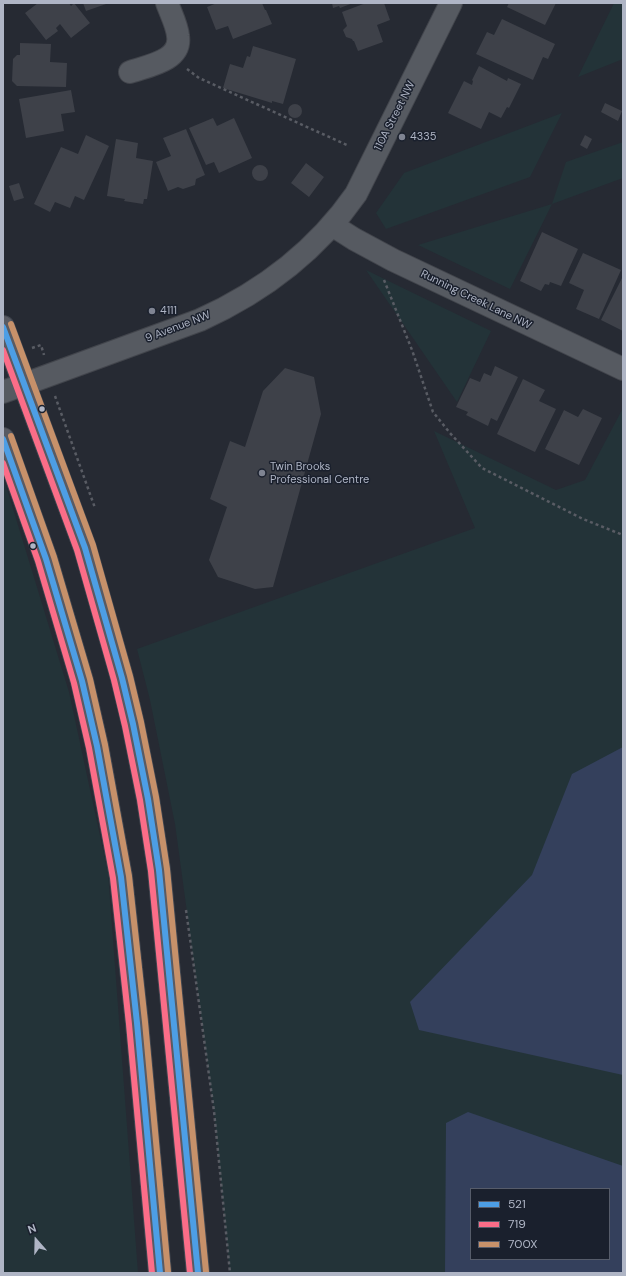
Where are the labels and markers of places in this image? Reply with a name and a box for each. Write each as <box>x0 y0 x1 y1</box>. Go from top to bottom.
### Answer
place label: 4335 <box>410 130 436 144</box>
marker: 4335 <box>397 132 407 142</box>
place label: 4111 <box>160 304 177 318</box>
marker: 4111 <box>147 306 157 316</box>
unlabelled marker <box>37 404 47 414</box>
place label: Twin Brooks Professional Centre <box>270 460 369 486</box>
marker: Twin Brooks Professional Centre <box>257 468 267 478</box>
unlabelled marker <box>28 541 38 551</box>

